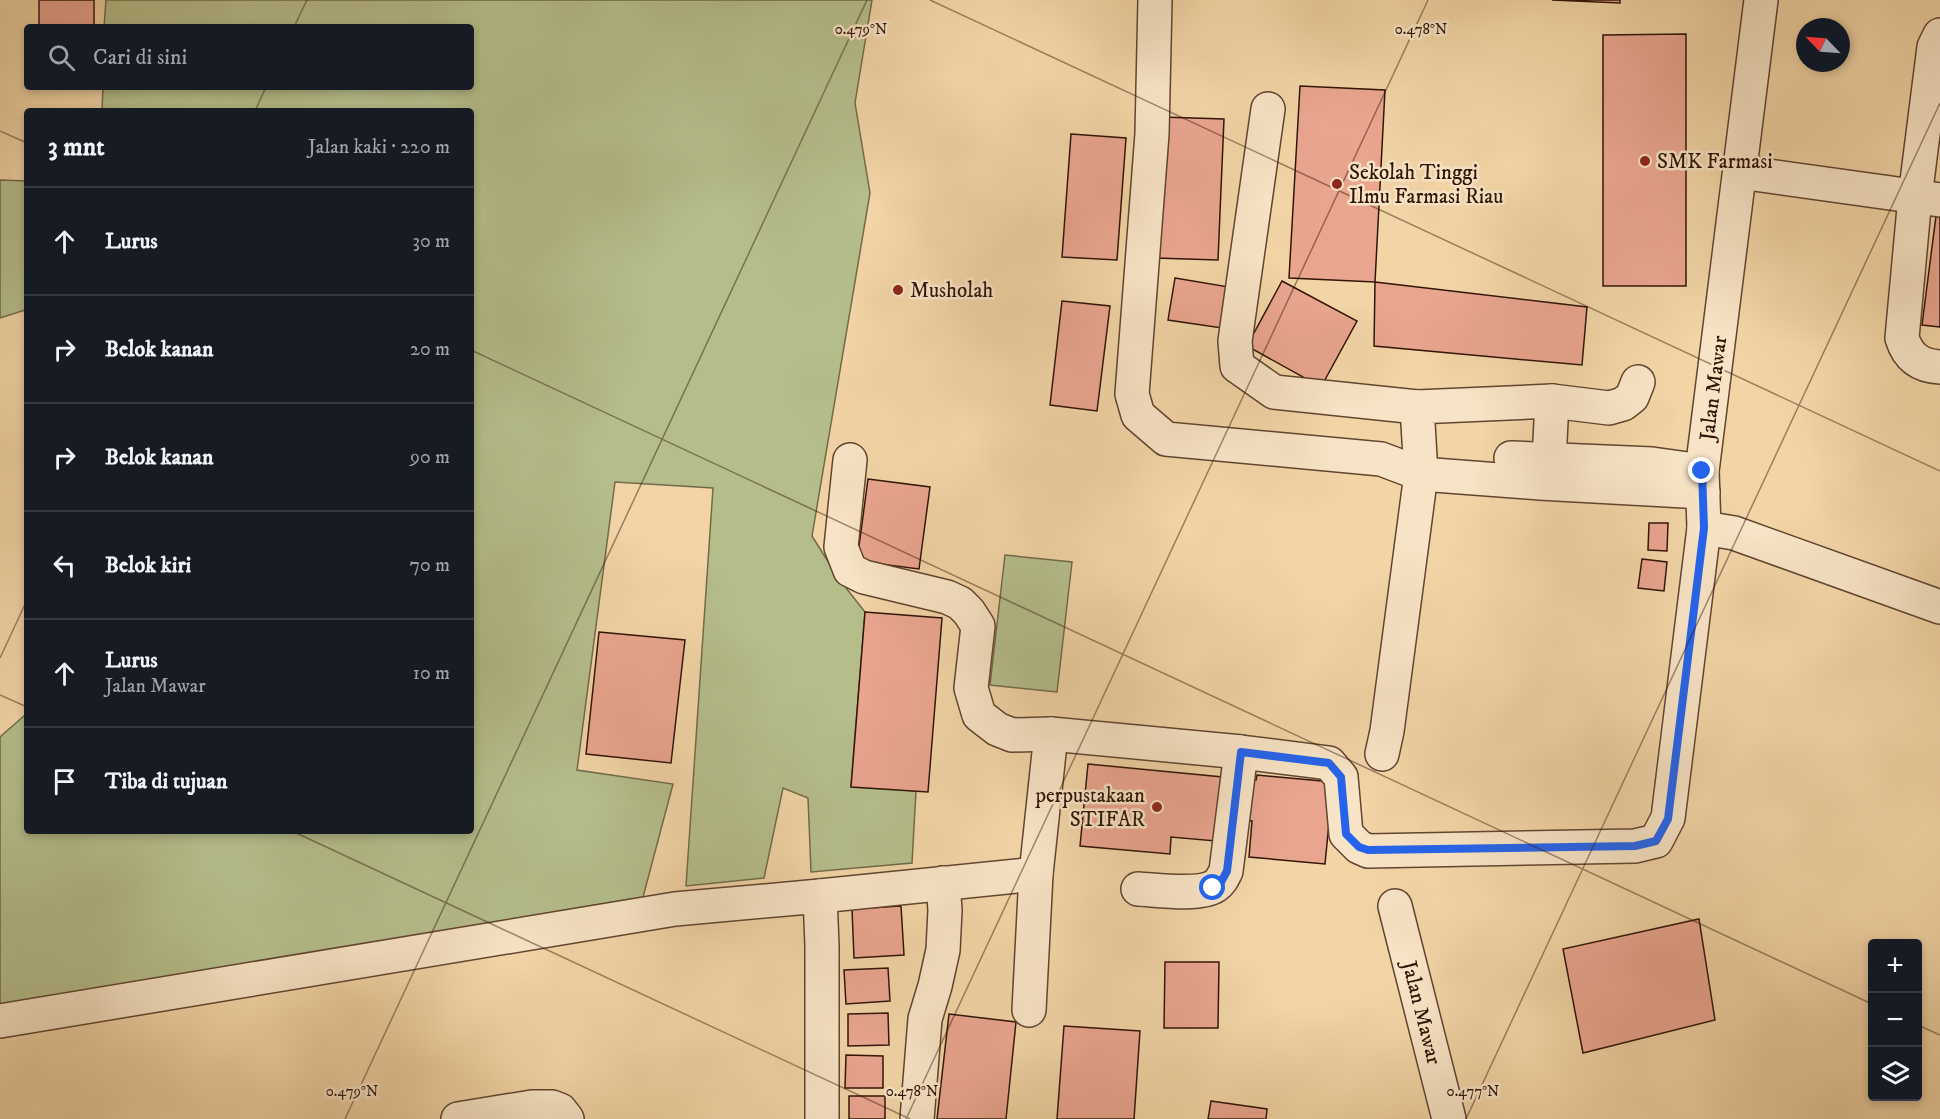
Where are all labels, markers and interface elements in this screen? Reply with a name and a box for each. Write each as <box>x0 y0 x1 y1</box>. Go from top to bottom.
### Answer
north arrow <box>1796 18 1850 72</box>
text: 0.479°N <box>835 20 887 39</box>
text: 0.478°N <box>1395 20 1447 39</box>
search box <box>24 24 474 90</box>
icon: search <box>45 41 78 74</box>
text: Cari di sini <box>93 44 187 71</box>
text: 3 mnt <box>48 131 105 164</box>
text: Jalan kaki · 220 m <box>308 135 450 160</box>
place label: SMK Farmasi <box>1657 149 1773 175</box>
marker: SMK Farmasi <box>1638 154 1652 168</box>
place label: Sekolah Tinggi Ilmu Farmasi Riau <box>1349 160 1503 210</box>
marker: Sekolah Tinggi Ilmu Farmasi Riau <box>1330 177 1344 191</box>
icon: ahead <box>48 225 81 258</box>
text: Lurus <box>105 228 158 255</box>
text: 30 m <box>412 229 450 254</box>
place label: Musholah <box>910 278 993 304</box>
marker: Musholah <box>891 283 905 297</box>
icon: right <box>48 333 81 366</box>
street label: Jalan Mawar <box>1694 334 1733 444</box>
text: Belok kanan <box>105 336 213 363</box>
text: 20 m <box>410 337 450 362</box>
icon: right <box>48 441 81 474</box>
text: Belok kanan <box>105 444 213 471</box>
text: 90 m <box>410 445 450 470</box>
route end <box>1688 457 1714 483</box>
icon: left <box>48 549 81 582</box>
text: Belok kiri <box>105 552 191 579</box>
text: 70 m <box>409 553 450 578</box>
text: Lurus <box>105 647 158 674</box>
icon: ahead <box>48 657 81 690</box>
text: 10 m <box>413 661 450 686</box>
text: Jalan Mawar <box>105 674 206 699</box>
icon: arrive <box>48 765 81 798</box>
text: Tiba di tujuan <box>105 768 227 795</box>
place label: perpustakaan STIFAR <box>1034 783 1145 833</box>
marker: perpustakaan STIFAR <box>1150 800 1164 814</box>
route start <box>1199 874 1225 900</box>
map controls <box>1868 939 1922 1101</box>
button: + <box>1868 939 1922 993</box>
street label: Jalan Mawar <box>1395 956 1447 1068</box>
button: − <box>1868 993 1922 1047</box>
button: layers <box>1868 1047 1922 1101</box>
text: 0.479°N <box>326 1082 378 1101</box>
text: 0.478°N <box>886 1082 938 1101</box>
text: 0.477°N <box>1447 1082 1499 1101</box>

